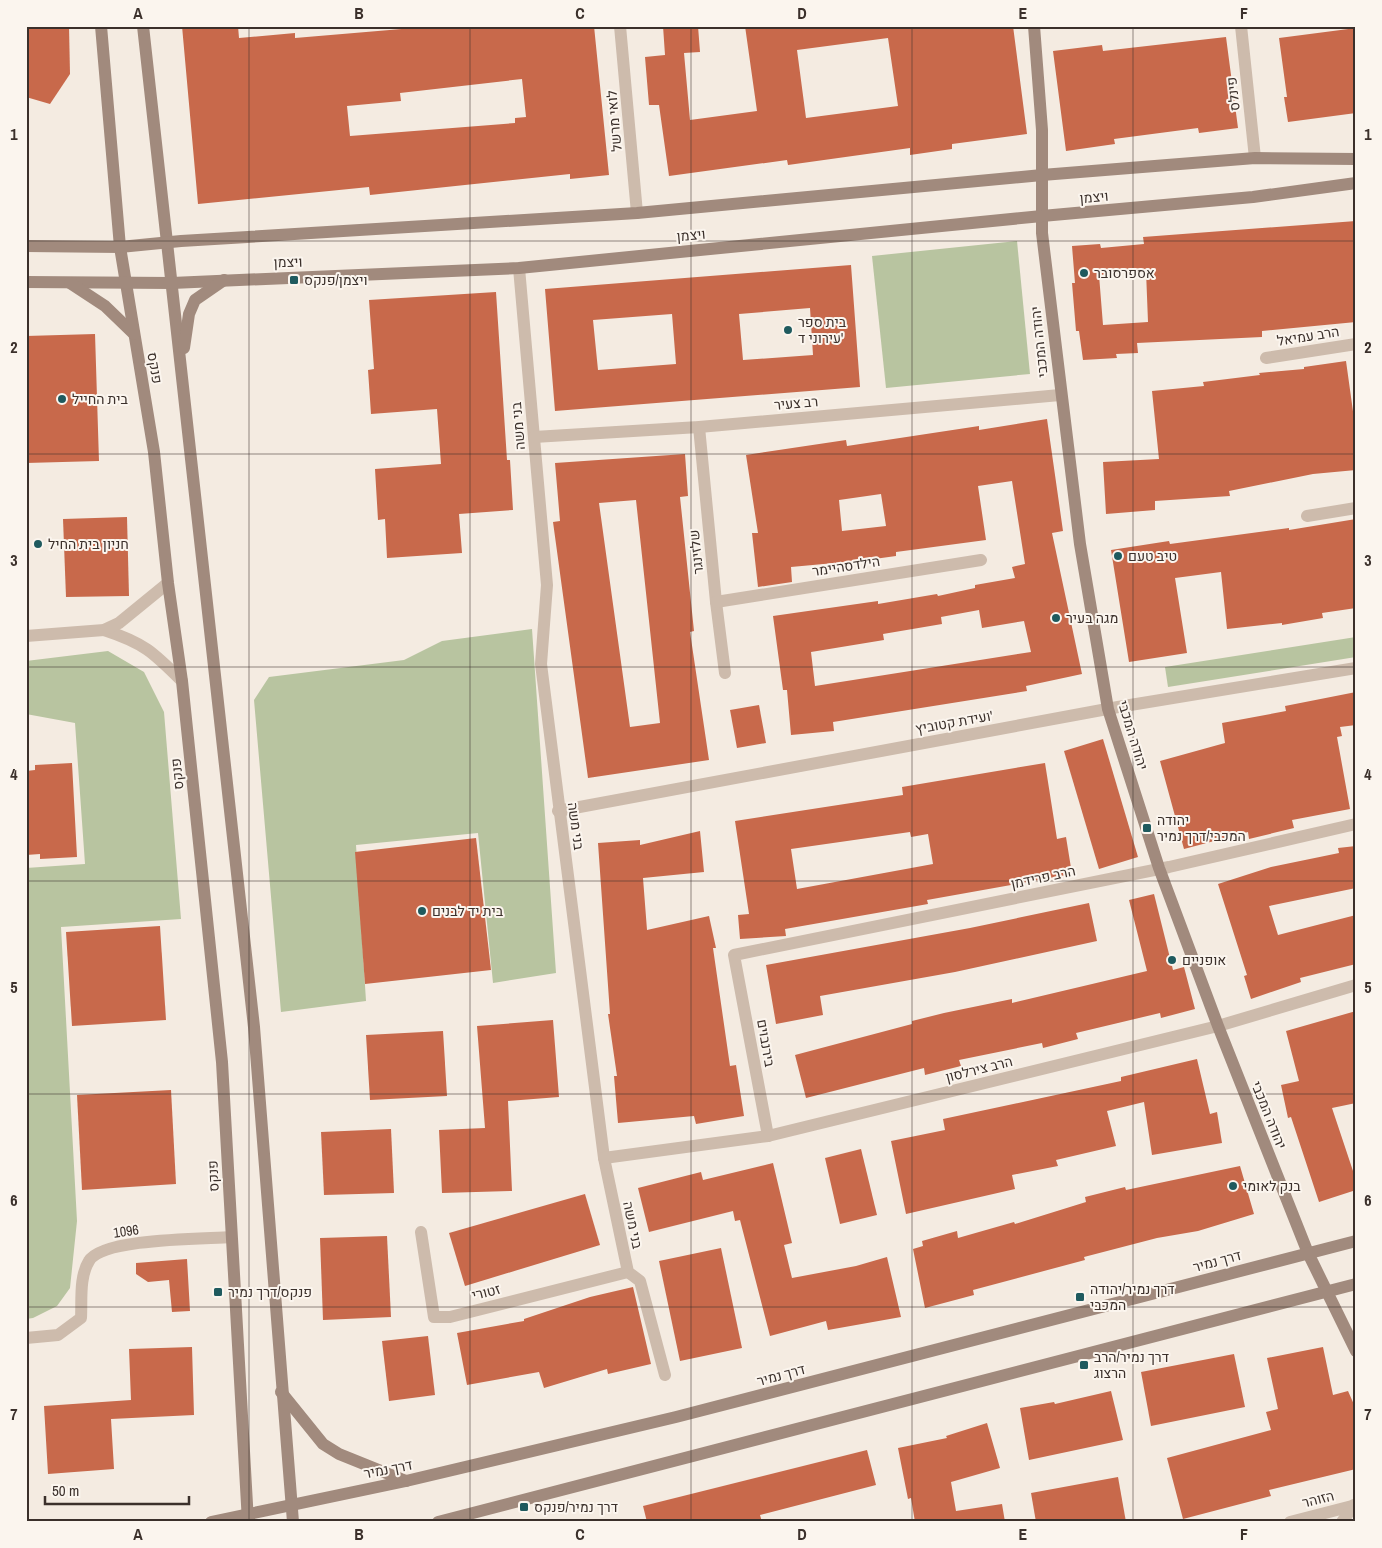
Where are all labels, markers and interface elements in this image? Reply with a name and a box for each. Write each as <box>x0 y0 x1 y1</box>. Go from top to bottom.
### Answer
text: A <box>133 2 143 24</box>
text: B <box>354 2 364 24</box>
text: C <box>575 2 585 24</box>
text: D <box>797 2 807 24</box>
text: E <box>1019 2 1028 24</box>
text: F <box>1240 2 1248 24</box>
street label: פינלס <box>1222 76 1244 112</box>
street label: לואי מרשל <box>602 89 626 153</box>
text: 1 <box>10 123 18 145</box>
text: 1 <box>1364 123 1372 145</box>
street label: ויצמן <box>1079 187 1109 207</box>
street label: ויצמן <box>676 225 706 245</box>
street label: ויצמן <box>273 253 303 271</box>
place label: אספרסובר <box>1094 264 1155 282</box>
marker: אספרסובר <box>1078 267 1090 279</box>
place label: ויצמן/פנקס <box>304 271 368 289</box>
marker: ויצמן/פנקס <box>288 274 300 286</box>
street label: יהודה המכבי <box>1026 305 1052 379</box>
place label: בית ספר עירוני ד' <box>798 313 847 347</box>
street label: הרב עמיאל <box>1275 322 1341 350</box>
marker: בית ספר עירוני ד' <box>782 324 794 336</box>
text: 2 <box>10 336 18 358</box>
text: 2 <box>1364 336 1372 358</box>
street label: פנקס <box>143 351 167 385</box>
place label: בית החייל <box>72 390 129 408</box>
street label: רב צעיר <box>773 392 819 414</box>
marker: בית החייל <box>56 393 68 405</box>
street label: בני משה <box>507 401 529 451</box>
street label: שלזינגר <box>685 529 707 575</box>
place label: חניון בית החיל <box>48 535 129 553</box>
marker: חניון בית החיל <box>32 538 44 550</box>
place label: טיב טעם <box>1128 547 1177 565</box>
text: 3 <box>10 549 18 571</box>
text: 3 <box>1364 549 1372 571</box>
marker: טיב טעם <box>1112 550 1124 562</box>
street label: הילדסהיימר <box>811 552 881 580</box>
place label: מגה בעיר <box>1066 609 1118 627</box>
marker: מגה בעיר <box>1050 612 1062 624</box>
street label: יהודה המכבי <box>1114 698 1152 772</box>
street label: ועידת קטוביץ' <box>914 706 994 738</box>
street label: פנקס <box>166 757 188 791</box>
text: 4 <box>10 763 18 785</box>
text: 4 <box>1364 763 1372 785</box>
street label: בני משה <box>564 801 588 852</box>
place label: יהודה המכבי/דרך נמיר <box>1157 811 1246 845</box>
marker: יהודה המכבי/דרך נמיר <box>1141 822 1153 834</box>
street label: הרב פרידמן <box>1009 861 1077 893</box>
place label: בית יד לבנים <box>432 902 504 920</box>
marker: בית יד לבנים <box>416 905 428 917</box>
place label: אופניים <box>1182 951 1226 969</box>
marker: אופניים <box>1166 954 1178 966</box>
text: 5 <box>10 976 18 998</box>
text: 5 <box>1364 976 1372 998</box>
street label: בירנבוים <box>753 1018 779 1069</box>
street label: הרב צירלסון <box>943 1052 1015 1086</box>
street label: יהודה המכבי <box>1247 1078 1291 1152</box>
street label: פנקס <box>203 1160 223 1192</box>
place label: בנק לאומי <box>1243 1177 1301 1195</box>
marker: בנק לאומי <box>1227 1180 1239 1192</box>
text: 6 <box>10 1189 18 1211</box>
text: 6 <box>1364 1189 1372 1211</box>
street label: בני משה <box>619 1200 647 1251</box>
street label: 1096 <box>112 1220 140 1242</box>
street label: דרך נמיר <box>1191 1246 1243 1276</box>
street label: זטורי <box>470 1280 502 1304</box>
place label: דרך נמיר/יהודה המכבי <box>1090 1280 1175 1314</box>
place label: פנקס/דרך נמיר <box>228 1283 312 1301</box>
marker: פנקס/דרך נמיר <box>212 1286 224 1298</box>
marker: דרך נמיר/יהודה המכבי <box>1074 1291 1086 1303</box>
place label: דרך נמיר/הרב הרצוג <box>1094 1348 1169 1382</box>
marker: דרך נמיר/הרב הרצוג <box>1078 1359 1090 1371</box>
street label: דרך נמיר <box>755 1360 807 1390</box>
text: 7 <box>10 1403 18 1425</box>
text: 7 <box>1364 1403 1372 1425</box>
street label: דרך נמיר <box>362 1455 414 1483</box>
scale bar <box>45 1473 189 1505</box>
text: 50 m <box>52 1480 79 1501</box>
street label: הזוהר <box>1300 1486 1336 1512</box>
place label: דרך נמיר/פנקס <box>534 1498 618 1516</box>
marker: דרך נמיר/פנקס <box>518 1501 530 1513</box>
text: A <box>133 1523 143 1545</box>
text: B <box>354 1523 364 1545</box>
text: C <box>575 1523 585 1545</box>
text: D <box>797 1523 807 1545</box>
text: E <box>1019 1523 1028 1545</box>
text: F <box>1240 1523 1248 1545</box>

